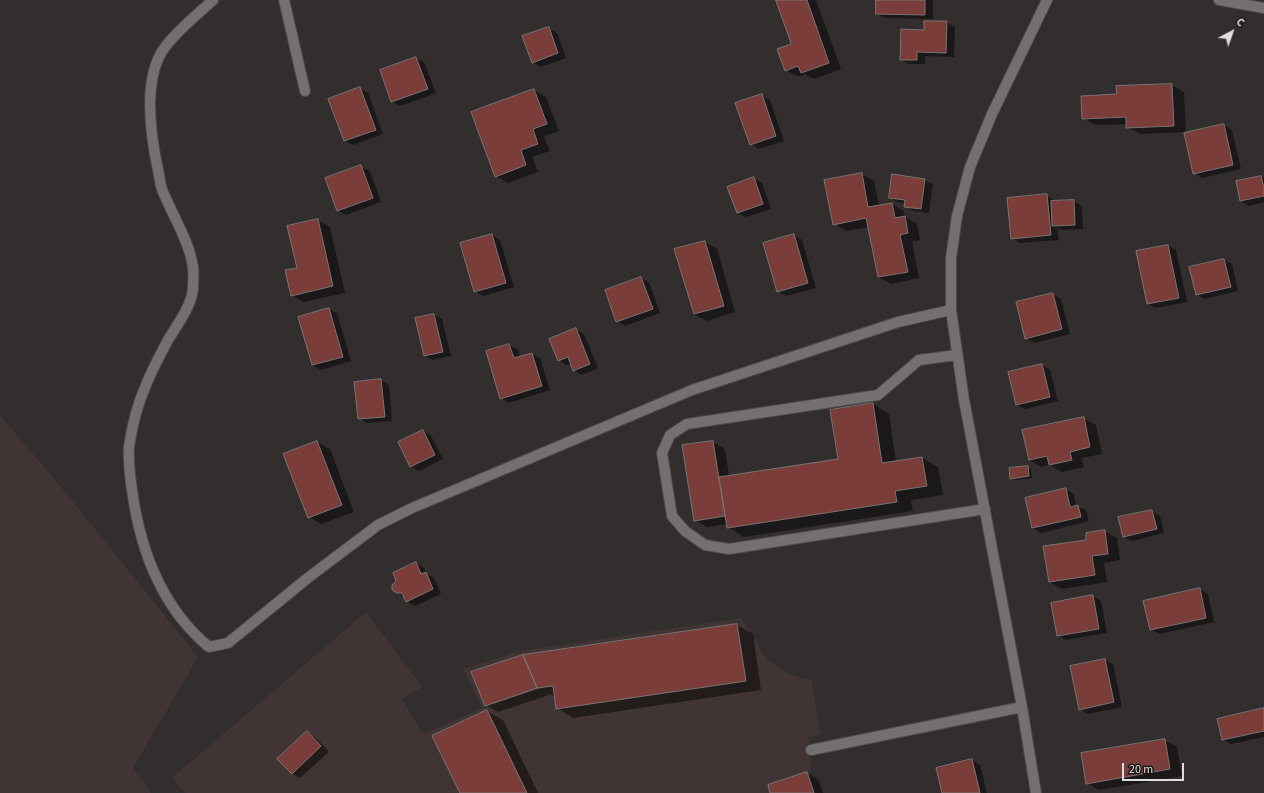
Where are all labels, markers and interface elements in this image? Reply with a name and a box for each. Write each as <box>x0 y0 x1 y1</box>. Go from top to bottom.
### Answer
north arrow <box>1212 12 1252 52</box>
text: С <box>1233 15 1248 30</box>
scale bar <box>1124 755 1186 781</box>
text: 20 m <box>1129 761 1153 778</box>

